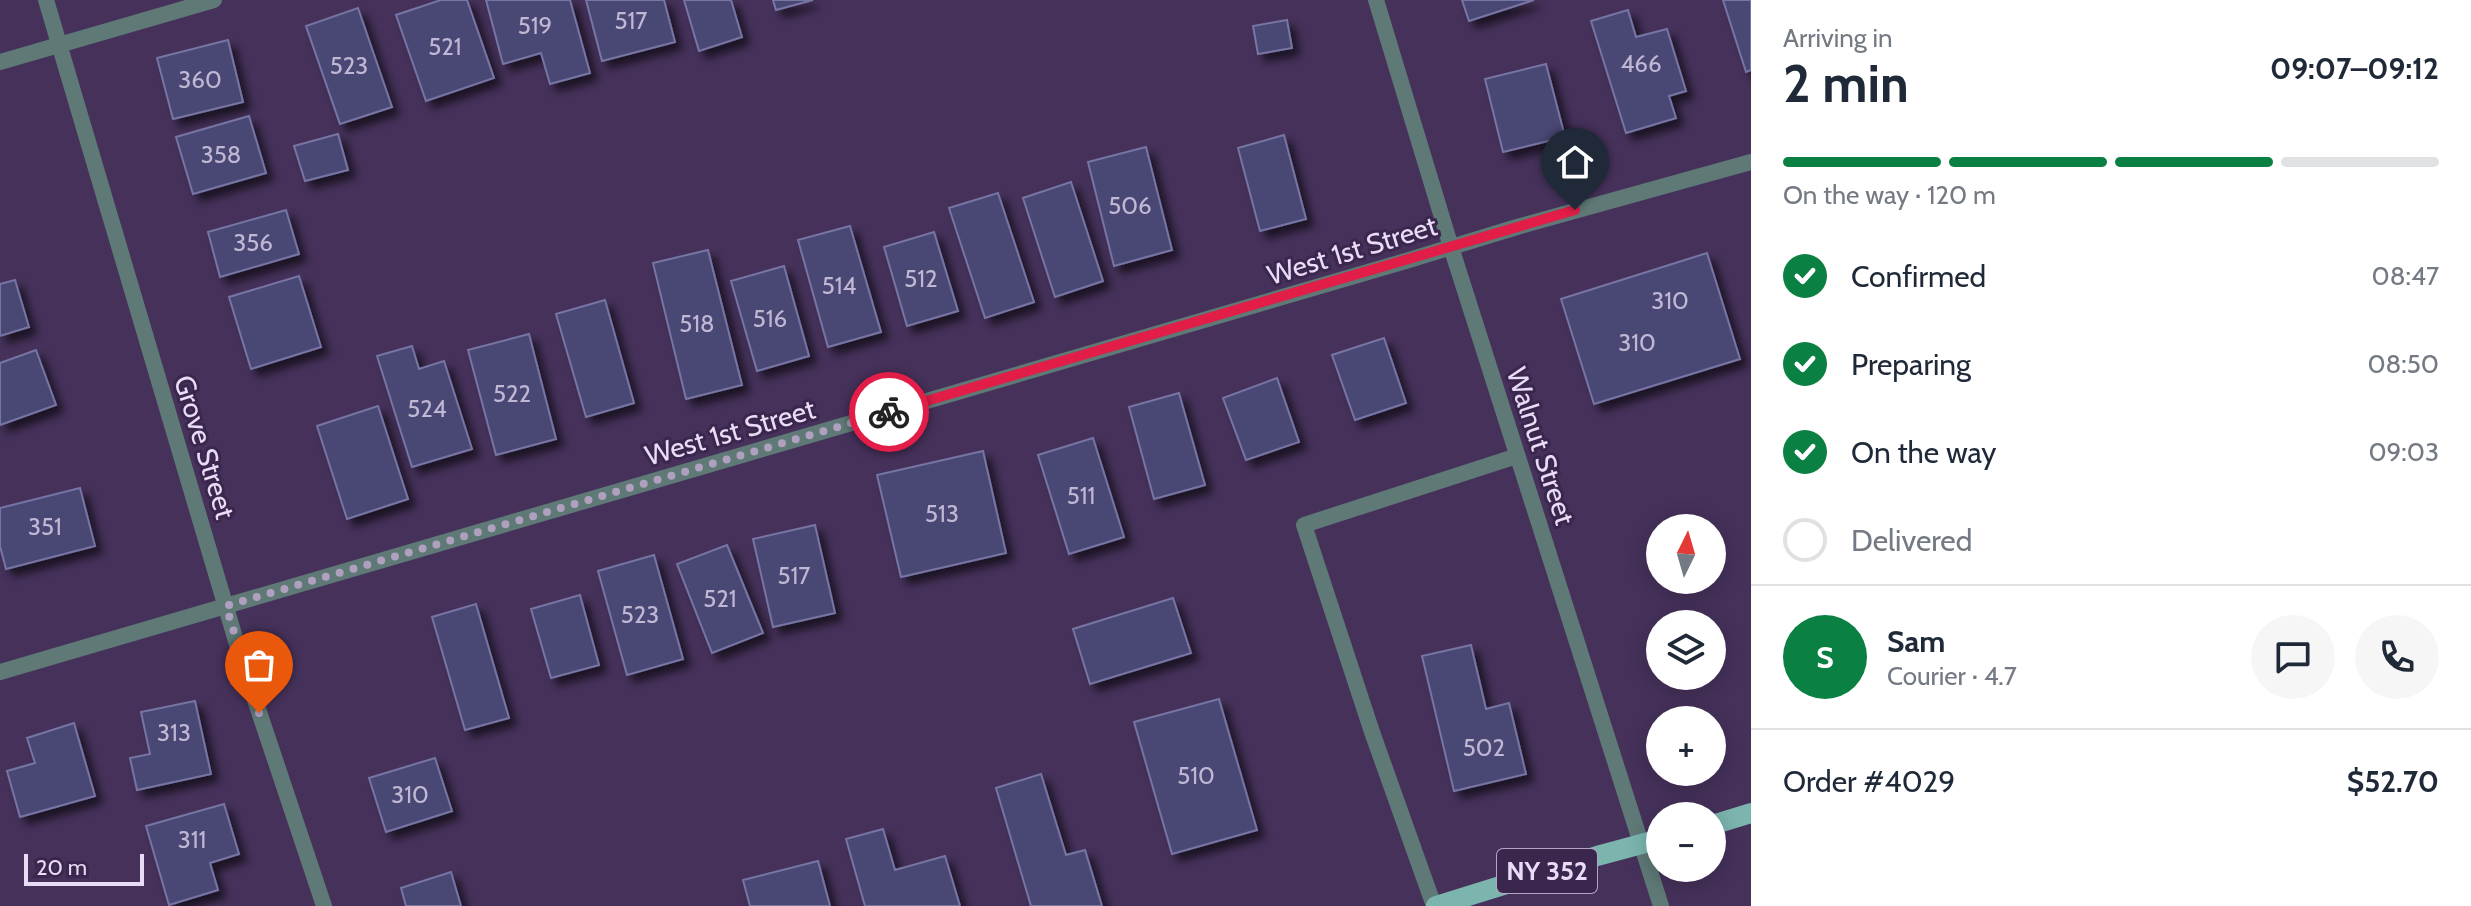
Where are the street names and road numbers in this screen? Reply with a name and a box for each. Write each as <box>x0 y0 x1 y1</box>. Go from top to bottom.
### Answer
street label: West 1st Street <box>1263 208 1441 292</box>
street label: Walnut Street <box>1500 363 1582 529</box>
street label: Grove Street <box>167 371 243 523</box>
street label: West 1st Street <box>641 391 819 473</box>
road number: NY 352 <box>1497 849 1597 893</box>

